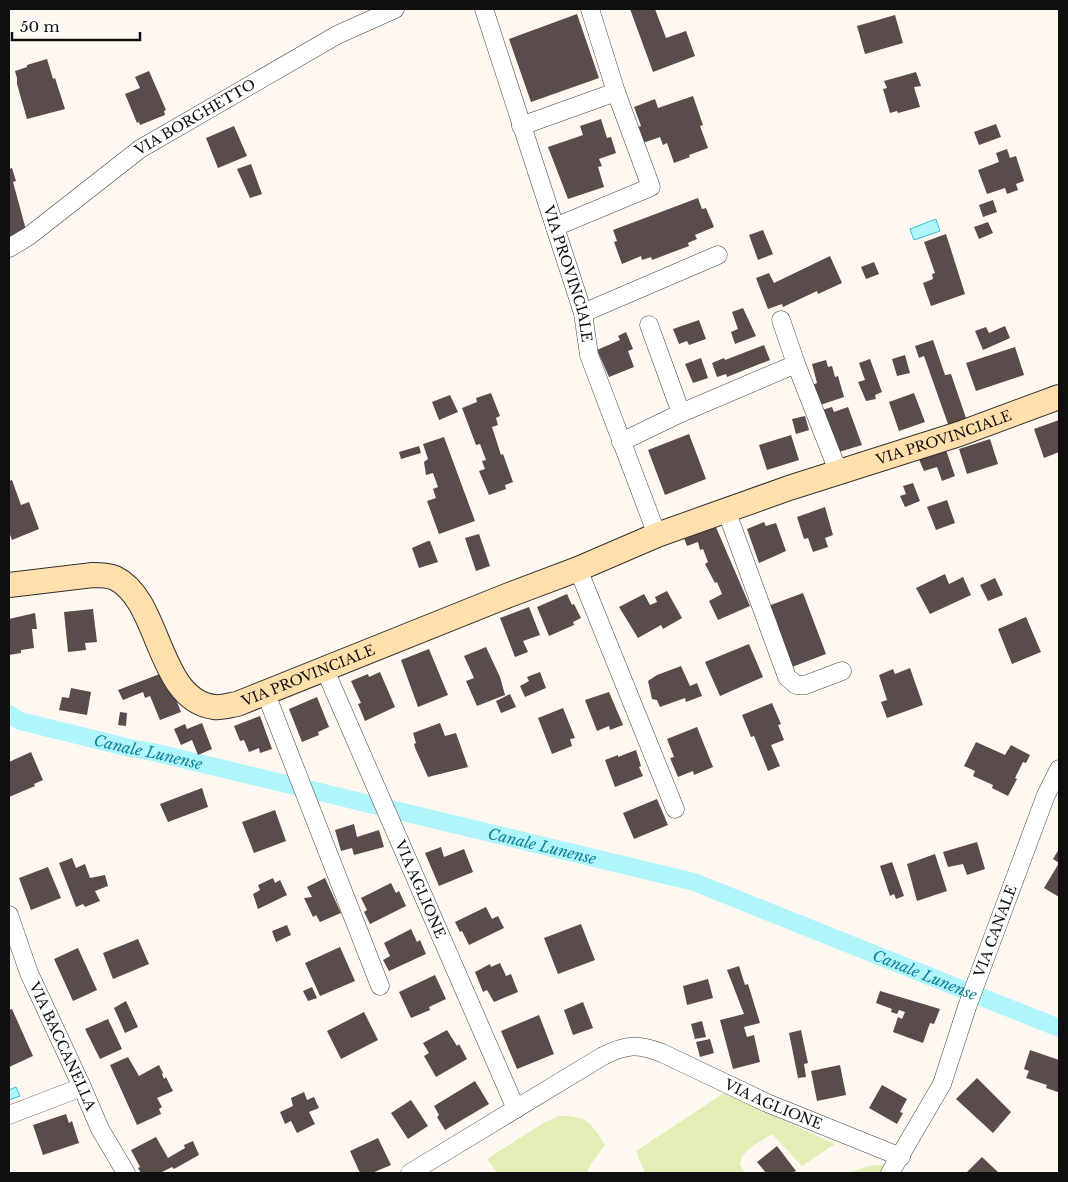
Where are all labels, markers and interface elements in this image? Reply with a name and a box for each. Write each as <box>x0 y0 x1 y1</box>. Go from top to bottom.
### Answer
scale bar <box>12 10 140 42</box>
text: 50 m <box>20 17 60 36</box>
street label: VIA BORGHETTO <box>131 75 259 160</box>
street label: VIA PROVINCIALE <box>539 202 596 343</box>
street label: VIA PROVINCIALE <box>873 406 1014 469</box>
street label: VIA PROVINCIALE <box>238 641 377 711</box>
water label: Canale Lunense <box>92 730 205 773</box>
water label: Canale Lunense <box>486 823 598 868</box>
street label: VIA AGLIONE <box>391 837 450 941</box>
street label: VIA CANALE <box>970 883 1021 981</box>
water label: Canale Lunense <box>870 945 980 1004</box>
street label: VIA BACCANELLA <box>25 978 100 1113</box>
street label: VIA AGLIONE <box>721 1075 825 1133</box>

